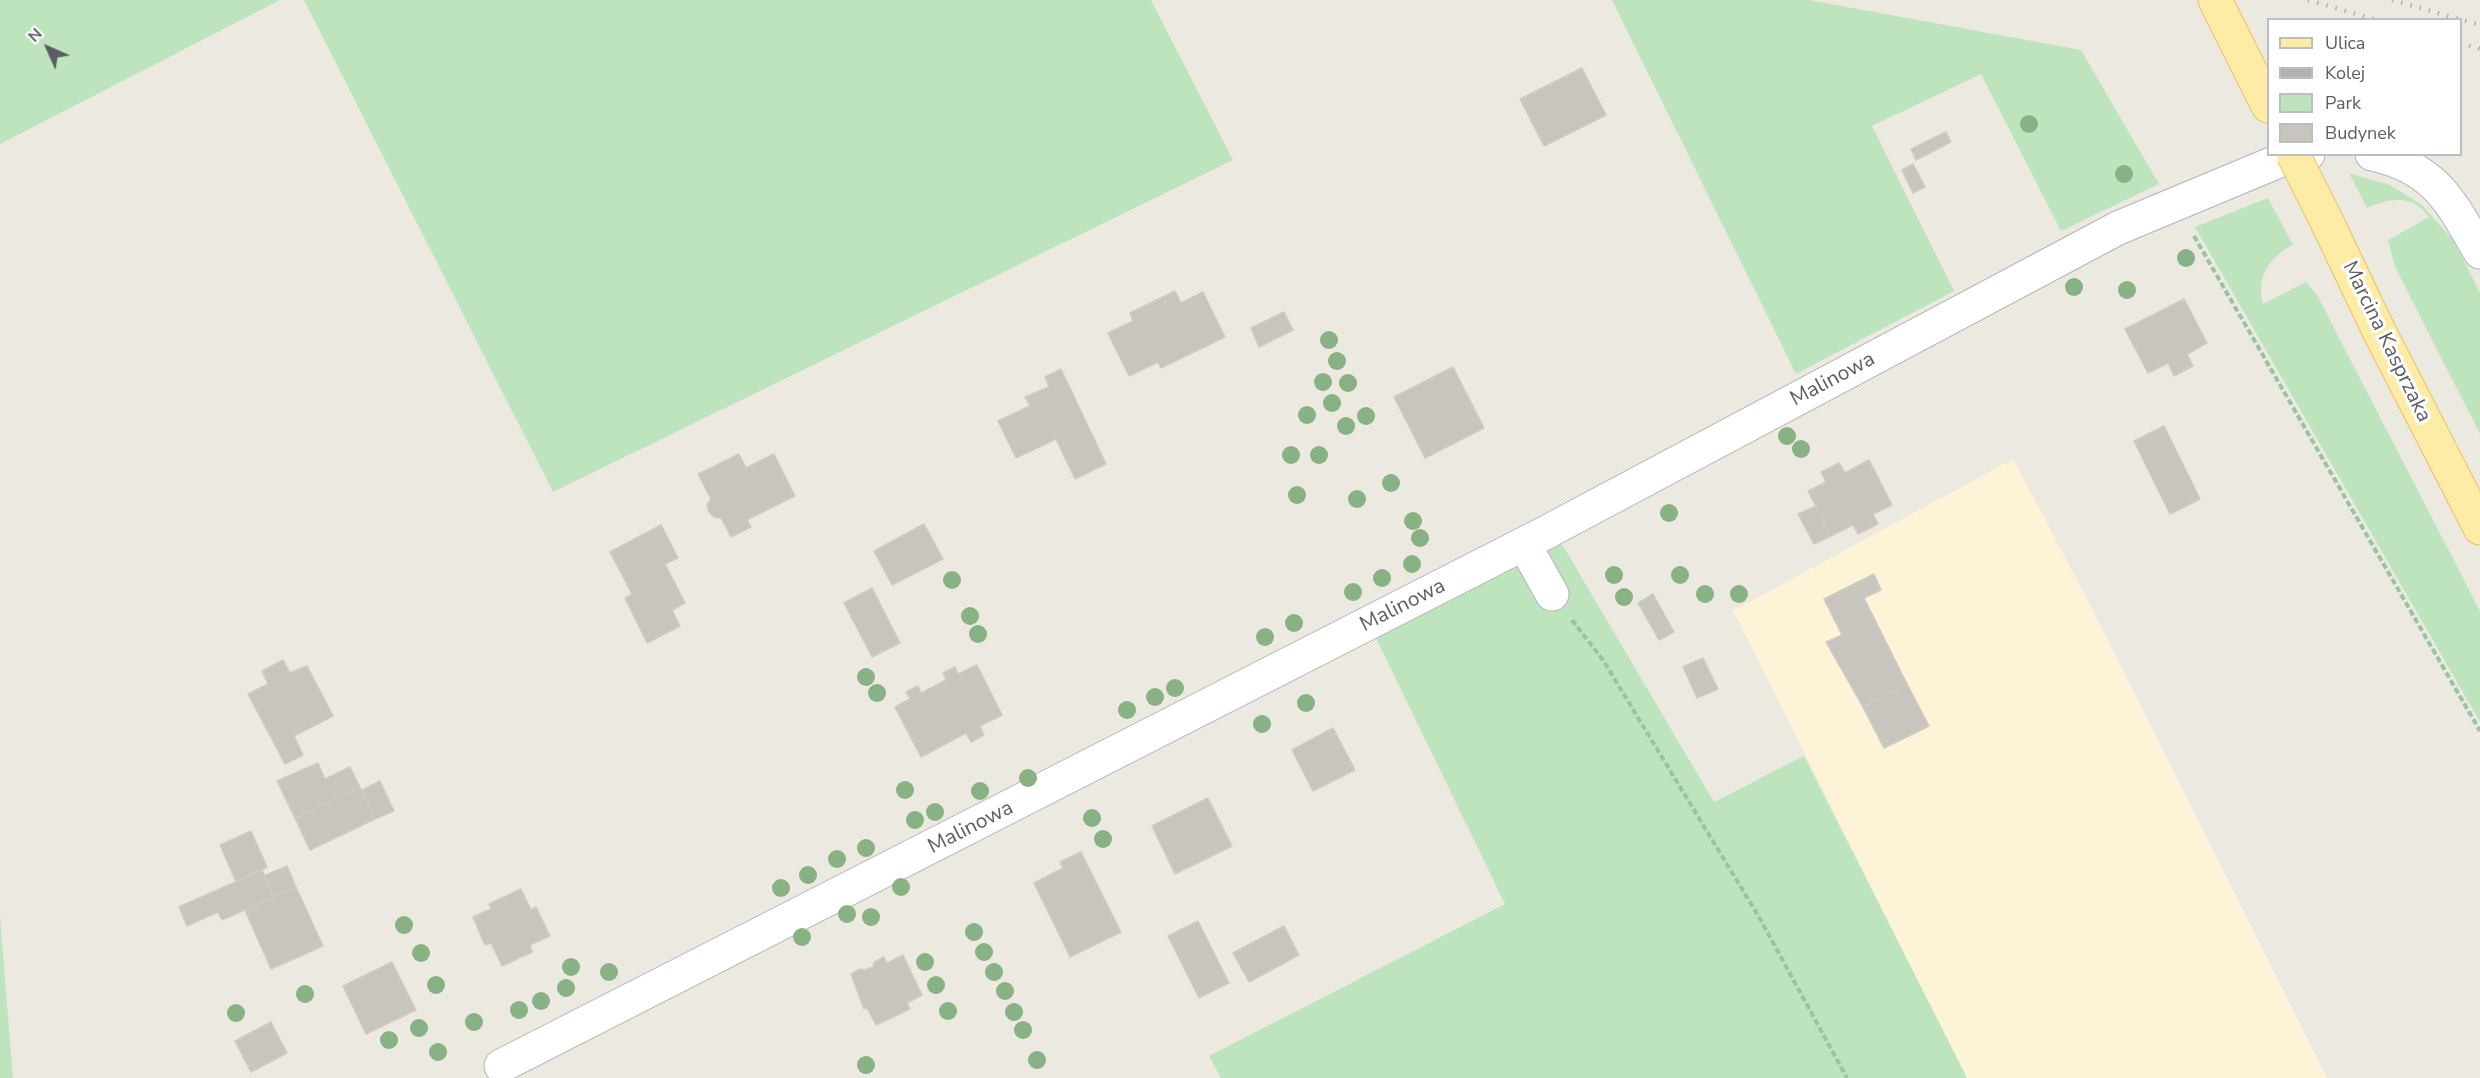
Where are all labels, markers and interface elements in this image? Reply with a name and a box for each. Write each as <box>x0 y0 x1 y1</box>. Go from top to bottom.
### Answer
north arrow <box>18 18 78 78</box>
legend <box>2267 18 2462 156</box>
text: N <box>23 23 47 47</box>
text: Ulica <box>2325 31 2365 55</box>
text: Kolej <box>2325 61 2365 85</box>
text: Park <box>2325 91 2361 115</box>
text: Budynek <box>2325 121 2396 145</box>
street label: Marcina Kasprzaka <box>2336 257 2436 427</box>
street label: Malinowa <box>1786 347 1880 413</box>
street label: Malinowa <box>1356 574 1450 638</box>
street label: Malinowa <box>924 796 1018 860</box>

